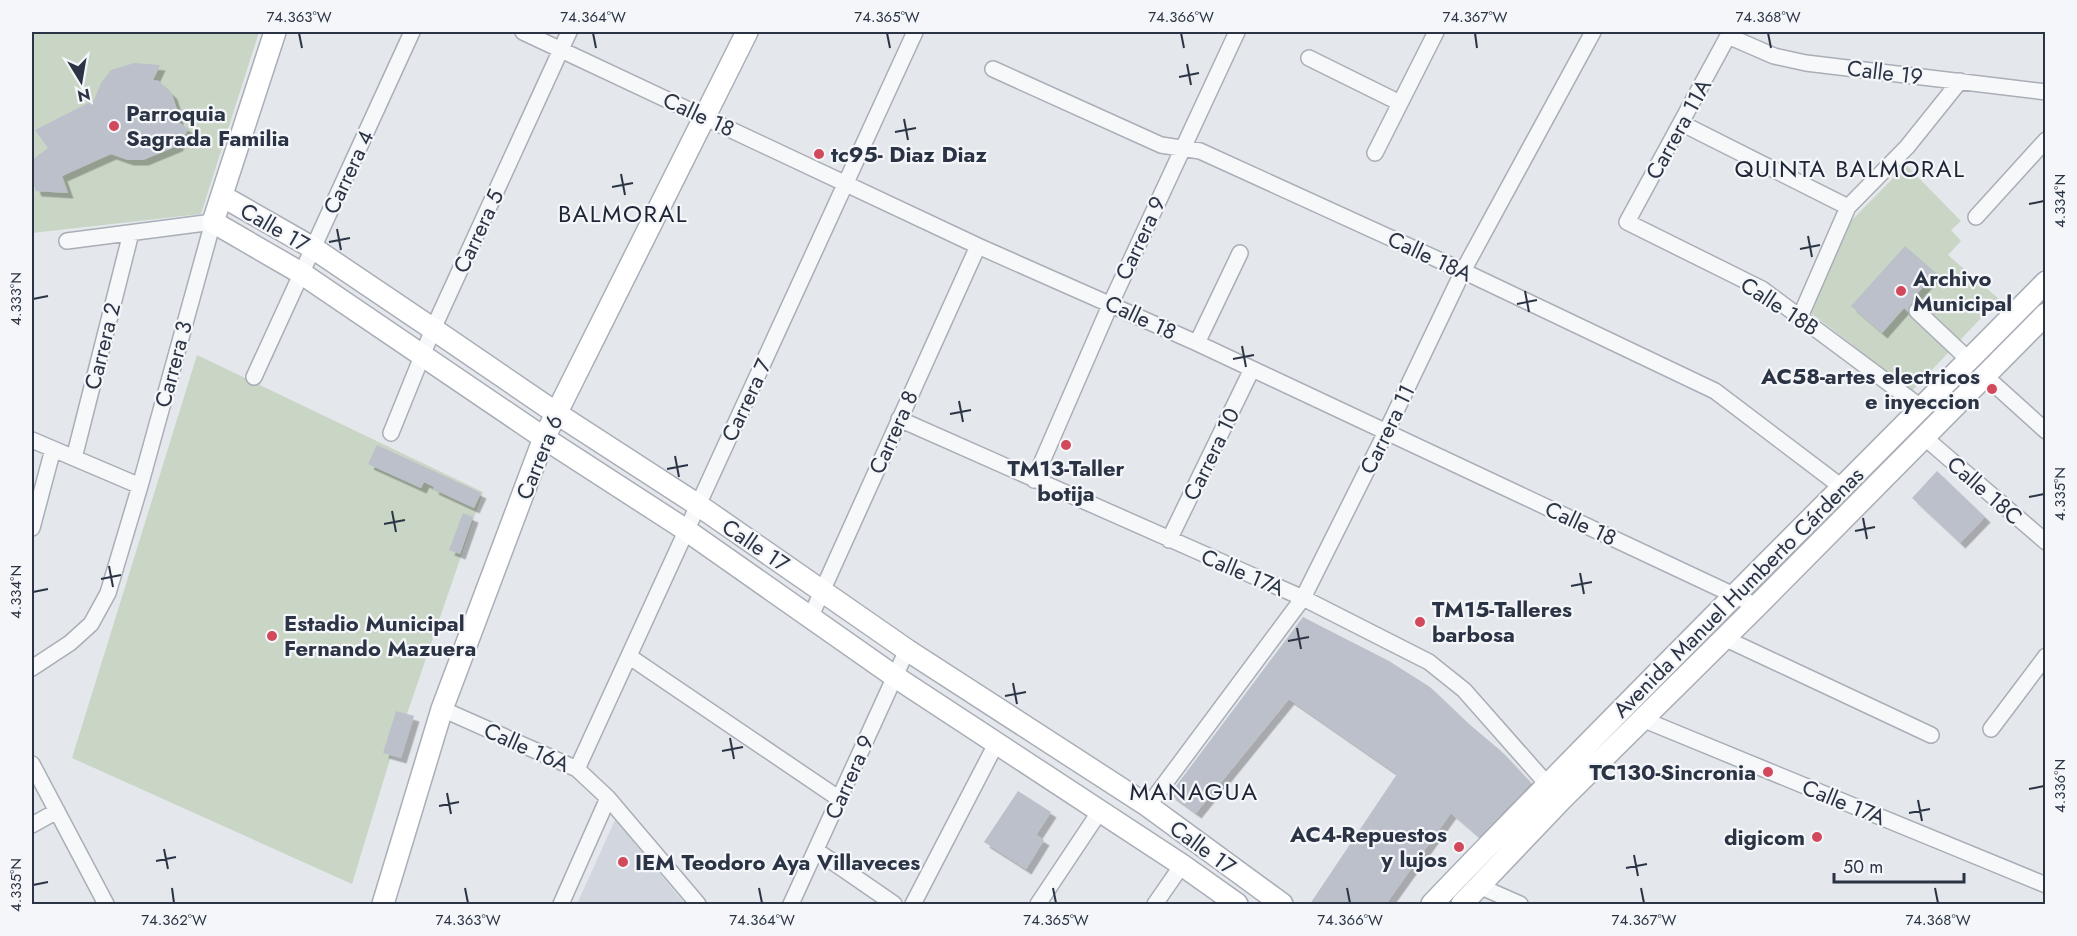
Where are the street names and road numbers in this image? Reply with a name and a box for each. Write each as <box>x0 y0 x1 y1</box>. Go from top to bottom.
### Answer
street label: Calle 19 <box>1845 51 1925 93</box>
street label: Carrera 11A <box>1637 72 1719 185</box>
street label: Calle 18 <box>658 84 740 144</box>
street label: Carrera 4 <box>315 125 381 219</box>
street label: Carrera 5 <box>445 184 511 278</box>
street label: Carrera 9 <box>1107 191 1173 285</box>
street label: Calle 17 <box>234 194 316 260</box>
street label: Calle 18A <box>1383 223 1478 290</box>
street label: Calle 18B <box>1734 269 1826 343</box>
street label: Calle 18 <box>1100 287 1182 347</box>
street label: Carrera 2 <box>76 299 128 393</box>
street label: Carrera 3 <box>146 317 200 411</box>
street label: Carrera 7 <box>713 353 779 447</box>
street label: Carrera 11 <box>1352 379 1422 479</box>
street label: Carrera 8 <box>860 385 926 479</box>
street label: Carrera 10 <box>1175 402 1247 506</box>
street label: Carrera 6 <box>507 410 571 504</box>
street label: Calle 18C <box>1940 448 2030 532</box>
street label: Avenida Manuel Humberto Cárdenas <box>1605 459 1871 725</box>
street label: Calle 18 <box>1540 493 1622 553</box>
street label: Calle 17 <box>716 511 796 580</box>
street label: Calle 17A <box>1196 540 1290 604</box>
street label: Calle 16A <box>479 714 575 780</box>
street label: Carrera 9 <box>816 730 882 824</box>
street label: Calle 17A <box>1797 771 1891 833</box>
street label: Calle 17 <box>1163 812 1243 882</box>

